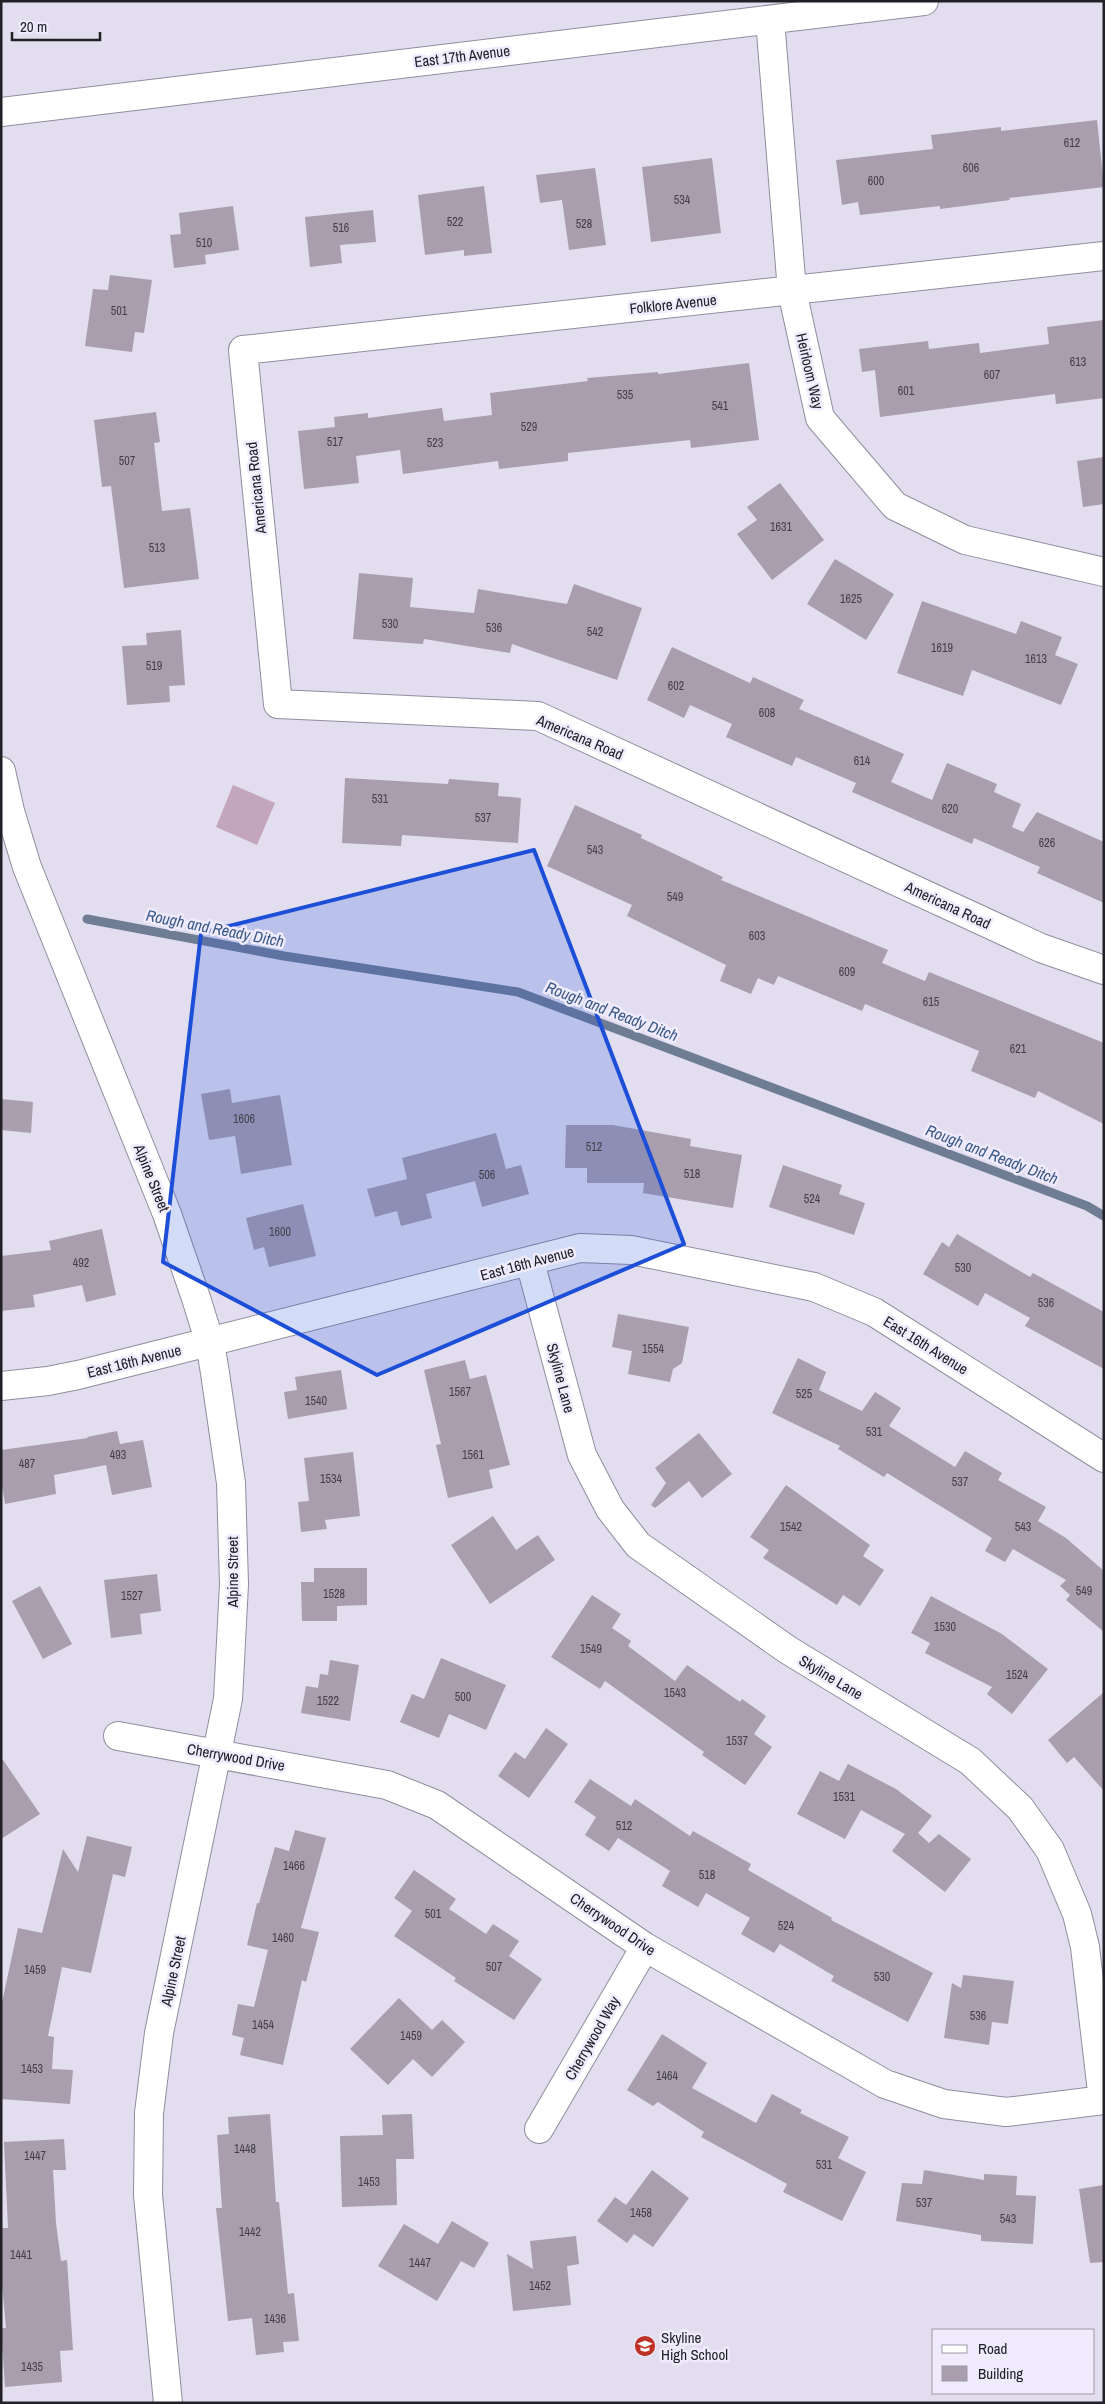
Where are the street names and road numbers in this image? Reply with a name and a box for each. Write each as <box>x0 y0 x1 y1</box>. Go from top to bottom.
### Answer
street label: East 17th Avenue <box>413 40 511 72</box>
street label: Folklore Avenue <box>628 289 718 319</box>
street label: Heirloom Way <box>791 331 829 412</box>
street label: Americana Road <box>241 441 271 536</box>
street label: Americana Road <box>532 709 627 765</box>
street label: Americana Road <box>901 876 994 934</box>
street label: Alpine Street <box>129 1140 175 1215</box>
street label: East 16th Avenue <box>478 1240 576 1286</box>
street label: East 16th Avenue <box>880 1311 972 1379</box>
street label: East 16th Avenue <box>85 1339 183 1383</box>
street label: Skyline Lane <box>542 1341 580 1415</box>
street label: Alpine Street <box>222 1536 243 1609</box>
street label: Skyline Lane <box>795 1650 867 1704</box>
street label: Cherrywood Drive <box>185 1738 287 1776</box>
street label: Cherrywood Drive <box>566 1888 660 1961</box>
street label: Alpine Street <box>155 1933 191 2009</box>
street label: Cherrywood Way <box>559 1991 625 2084</box>

